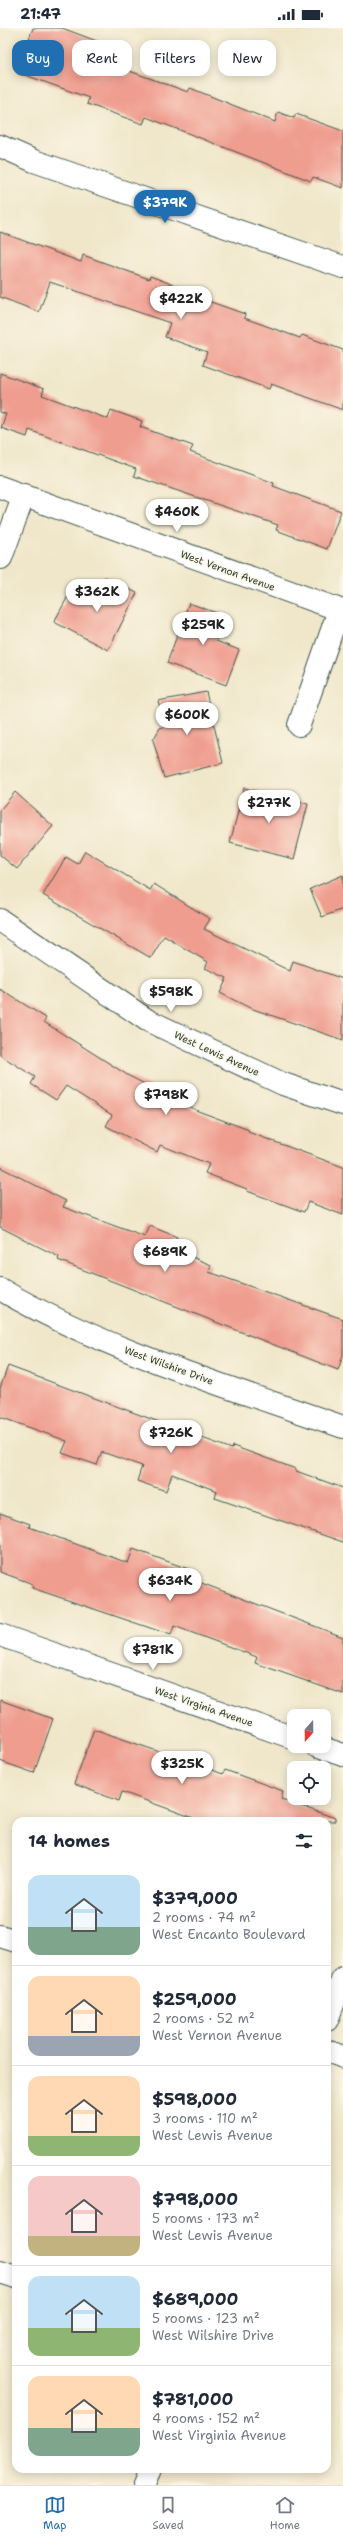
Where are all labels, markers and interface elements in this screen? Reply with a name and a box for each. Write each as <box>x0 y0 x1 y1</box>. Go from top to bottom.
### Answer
text: 21:47 <box>20 4 61 24</box>
chip: Buy <box>12 40 64 76</box>
chip: Rent <box>72 40 132 76</box>
chip: Filters <box>140 40 210 76</box>
chip: New <box>218 40 276 76</box>
pin: $379K <box>137 190 193 224</box>
text: $379K <box>143 194 187 211</box>
pin: $422K <box>153 286 209 320</box>
text: $422K <box>159 290 203 307</box>
pin: $460K <box>149 499 205 533</box>
text: $460K <box>155 503 199 520</box>
street label: West Vernon Avenue <box>179 547 277 594</box>
pin: $362K <box>69 579 125 613</box>
text: $362K <box>75 583 119 600</box>
pin: $259K <box>175 612 231 646</box>
text: $259K <box>181 616 225 633</box>
pin: $600K <box>159 702 215 736</box>
text: $600K <box>164 706 210 723</box>
pin: $277K <box>241 790 297 824</box>
text: $277K <box>247 794 291 811</box>
pin: $598K <box>143 979 199 1013</box>
text: $598K <box>149 983 193 1000</box>
street label: West Lewis Avenue <box>172 1028 262 1079</box>
pin: $798K <box>138 1082 194 1116</box>
text: $798K <box>144 1086 188 1103</box>
pin: $689K <box>137 1239 193 1273</box>
text: $689K <box>143 1243 187 1260</box>
street label: West Wilshire Drive <box>122 1343 216 1388</box>
pin: $726K <box>143 1420 199 1454</box>
text: $726K <box>149 1424 193 1441</box>
pin: $634K <box>142 1568 198 1602</box>
text: $634K <box>148 1572 192 1589</box>
pin: $781K <box>125 1637 181 1671</box>
text: $781K <box>132 1641 174 1658</box>
street label: West Virginia Avenue <box>153 1684 255 1730</box>
north arrow <box>287 1709 331 1753</box>
map controls <box>287 1709 331 1805</box>
pin: $325K <box>154 1751 210 1785</box>
text: $325K <box>160 1755 204 1772</box>
button: locate <box>287 1761 331 1805</box>
text: 14 homes <box>28 1830 110 1852</box>
icon: filters <box>293 1830 315 1852</box>
text: $379,000 <box>152 1887 238 1909</box>
icon: home <box>60 1891 108 1939</box>
text: 2 rooms · 74 m² <box>152 1909 256 1926</box>
text: West Encanto Boulevard <box>152 1926 305 1943</box>
text: $259,000 <box>152 1988 237 2010</box>
icon: home <box>60 1992 108 2040</box>
text: 2 rooms · 52 m² <box>152 2010 255 2027</box>
text: West Vernon Avenue <box>152 2027 282 2044</box>
text: $598,000 <box>152 2088 237 2110</box>
icon: home <box>60 2092 108 2140</box>
text: 3 rooms · 110 m² <box>152 2110 258 2127</box>
text: West Lewis Avenue <box>152 2127 273 2144</box>
text: $798,000 <box>152 2188 238 2210</box>
icon: home <box>60 2192 108 2240</box>
text: 5 rooms · 173 m² <box>152 2210 259 2227</box>
text: West Lewis Avenue <box>152 2227 273 2244</box>
text: $689,000 <box>152 2288 239 2310</box>
icon: home <box>60 2292 108 2340</box>
text: 5 rooms · 123 m² <box>152 2310 260 2327</box>
text: West Wilshire Drive <box>152 2327 274 2344</box>
text: $781,000 <box>152 2388 233 2410</box>
icon: home <box>60 2392 108 2440</box>
text: 4 rooms · 152 m² <box>152 2410 260 2427</box>
text: West Virginia Avenue <box>152 2427 286 2444</box>
tab: Map <box>43 2494 67 2533</box>
tab: Saved <box>153 2494 184 2533</box>
tab: Home <box>270 2494 300 2533</box>

